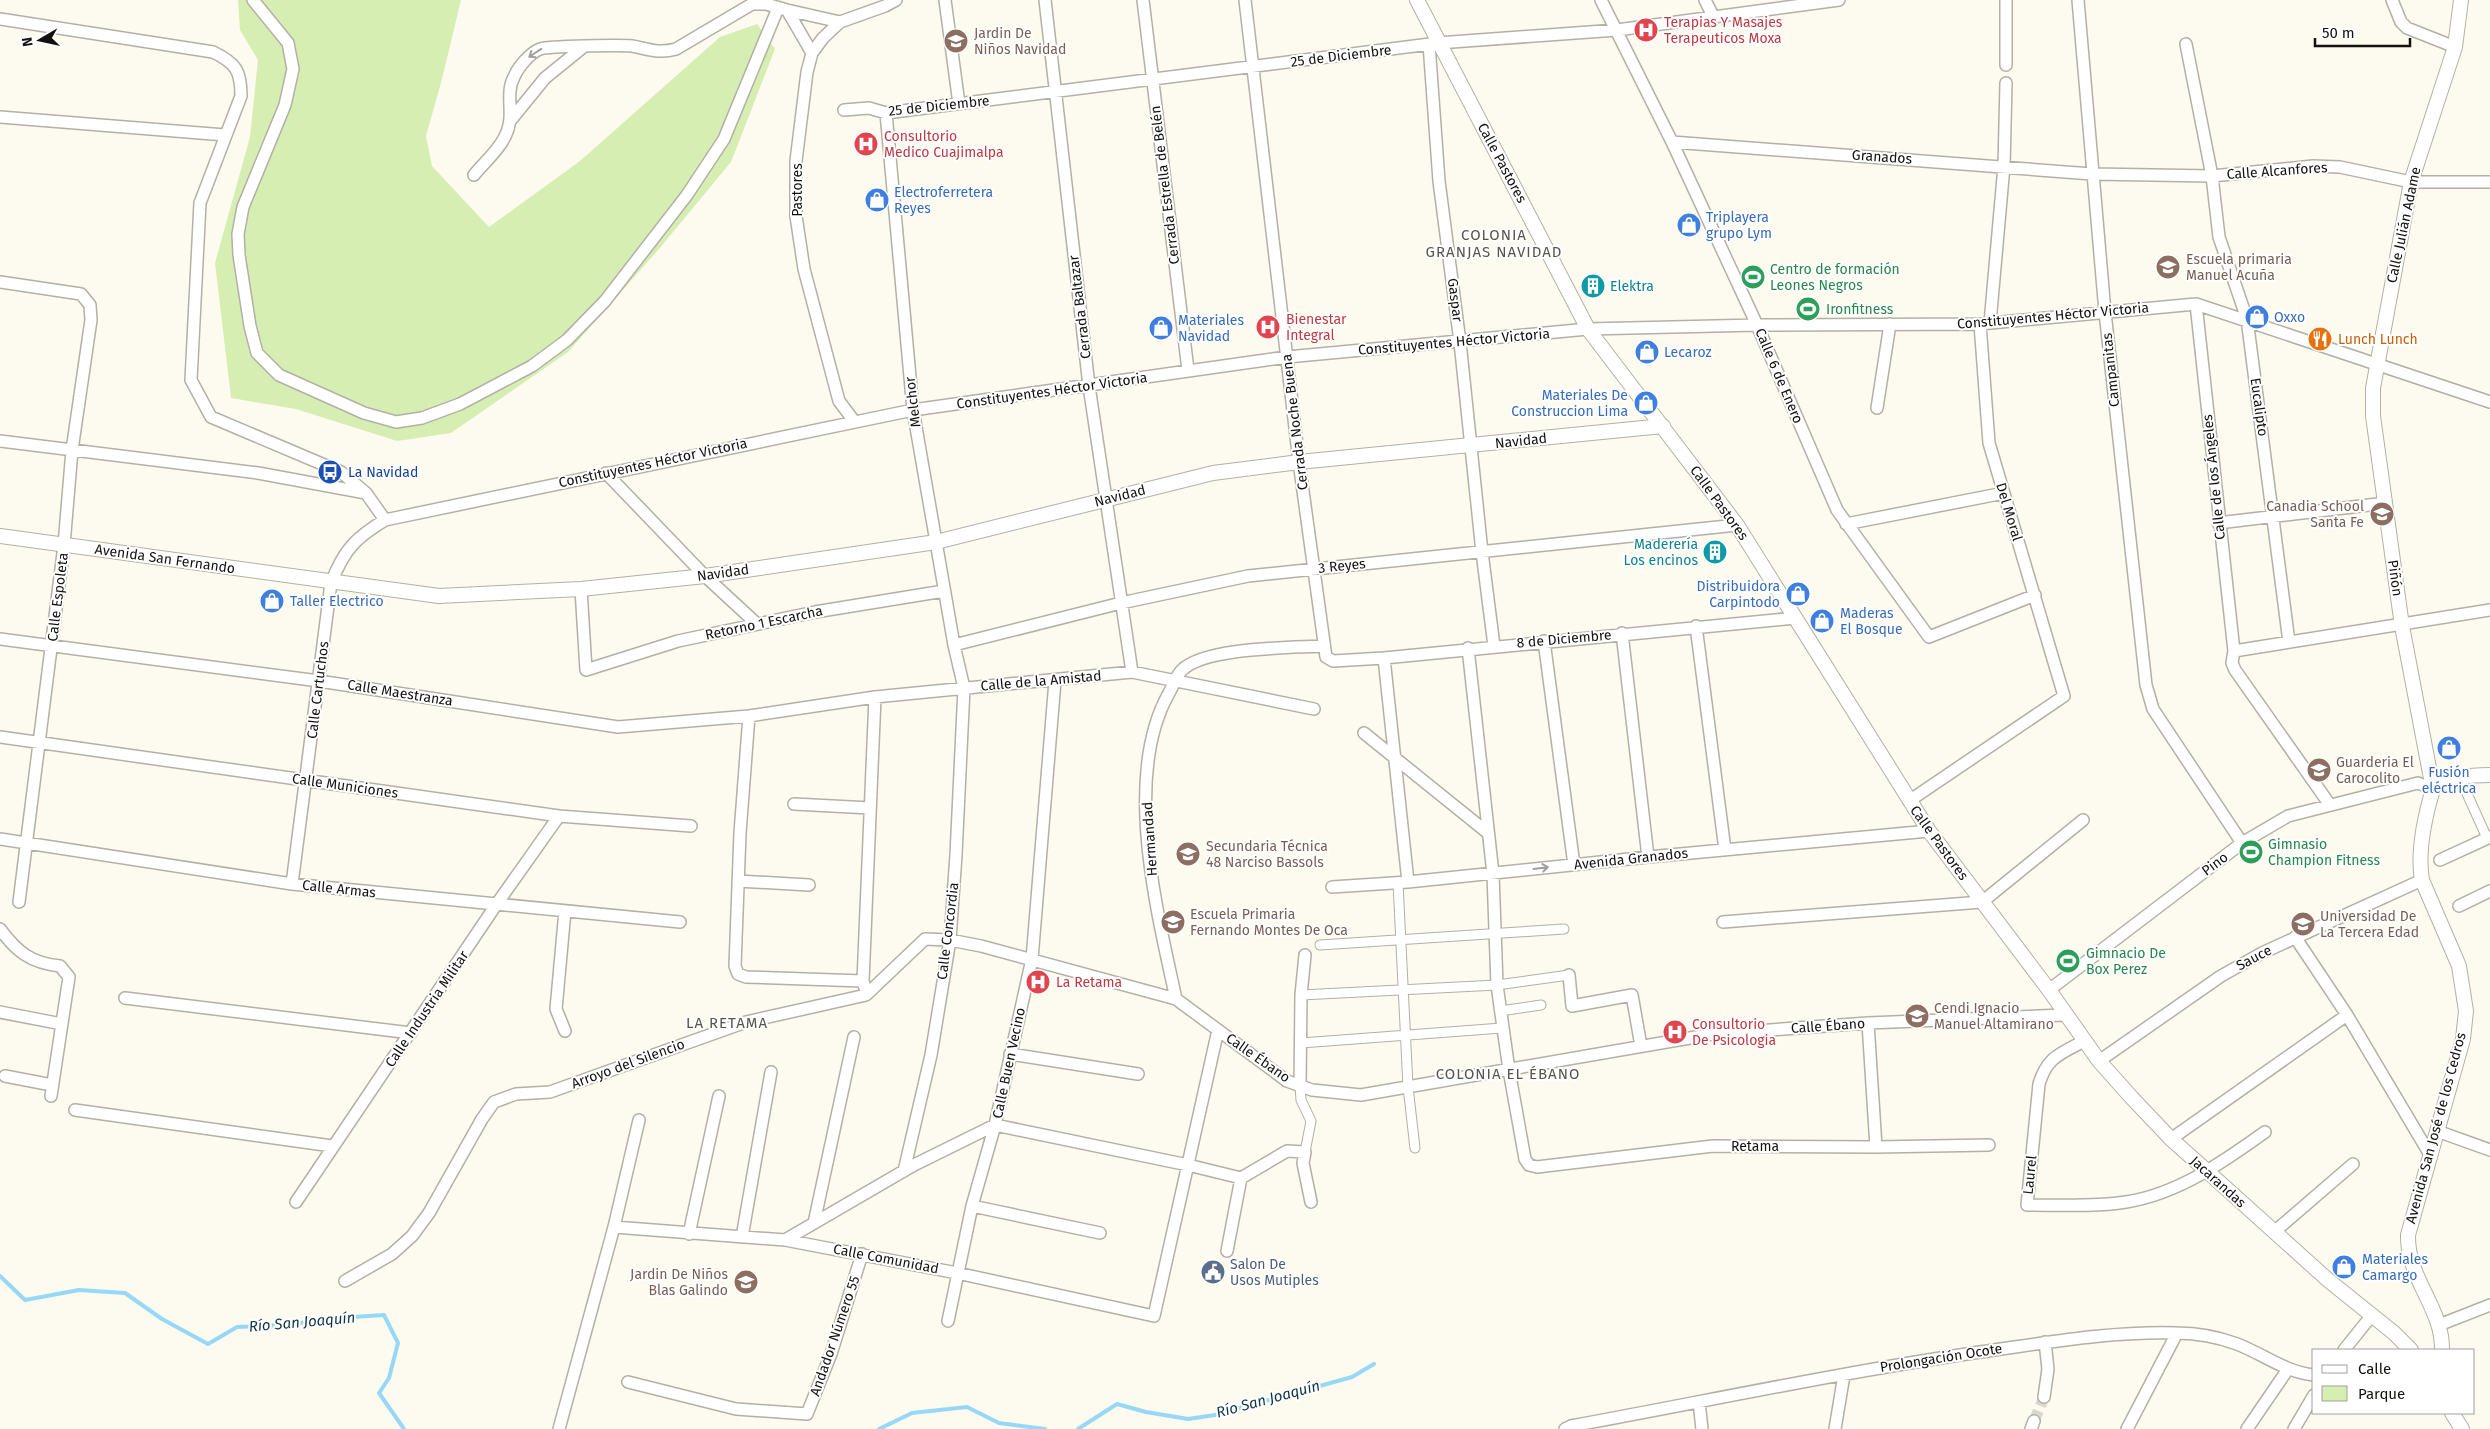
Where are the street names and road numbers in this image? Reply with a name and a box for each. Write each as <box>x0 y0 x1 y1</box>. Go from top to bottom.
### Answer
street label: 25 de Diciembre <box>1290 41 1392 71</box>
street label: 25 de Diciembre <box>888 92 990 120</box>
street label: Cerrada Estrella de Belén <box>1147 105 1183 265</box>
street label: Calle Pastores <box>1474 120 1530 206</box>
street label: Granados <box>1851 146 1913 168</box>
street label: Calle Alcanfores <box>2226 159 2328 183</box>
street label: Pastores <box>789 163 806 217</box>
street label: Calle Julián Adame <box>2383 165 2425 285</box>
street label: Cerrada Baltazar <box>1065 254 1095 360</box>
street label: Gaspar <box>1444 277 1466 323</box>
street label: Constituyentes Héctor Victoria <box>1956 299 2150 333</box>
street label: Constituyentes Héctor Victoria <box>1357 325 1551 359</box>
street label: Calle 6 de Enero <box>1751 326 1807 426</box>
street label: Campanitas <box>2099 332 2123 408</box>
street label: Cerrada Noche Buena <box>1278 353 1312 491</box>
street label: Constituyentes Héctor Victoria <box>956 369 1148 413</box>
street label: Melchor <box>901 375 925 428</box>
street label: Eucalipto <box>2246 377 2272 437</box>
street label: Calle de los Ángeles <box>2198 413 2229 541</box>
street label: Navidad <box>1494 430 1548 452</box>
street label: Constituyentes Héctor Victoria <box>557 435 749 491</box>
street label: Calle Pastores <box>1686 462 1752 544</box>
street label: Navidad <box>1093 481 1147 511</box>
street label: Del Moral <box>1992 481 2026 543</box>
street label: Avenida San Fernando <box>94 541 236 577</box>
street label: Calle Espoleta <box>44 552 72 642</box>
street label: 3 Reyes <box>1317 555 1367 577</box>
street label: Piñón <box>2384 559 2406 597</box>
street label: Navidad <box>696 561 750 585</box>
street label: Retorno 1 Escarcha <box>704 602 824 644</box>
street label: 8 de Diciembre <box>1516 626 1612 652</box>
street label: Calle Cartuchos <box>304 640 332 740</box>
street label: Calle de la Amistad <box>980 667 1102 695</box>
street label: Calle Maestranza <box>346 676 454 710</box>
street label: Calle Municiones <box>291 770 400 802</box>
street label: Hermandad <box>1139 801 1161 877</box>
street label: Calle Pastores <box>1906 802 1972 884</box>
street label: Avenida Granados <box>1573 845 1689 873</box>
street label: Pino <box>2199 849 2231 879</box>
street label: Calle Armas <box>301 877 377 901</box>
street label: Calle Concordia <box>934 881 962 981</box>
street label: Sauce <box>2233 942 2275 974</box>
street label: Calle Industria Militar <box>382 947 473 1070</box>
street label: Calle Buen Vecino <box>989 1006 1029 1120</box>
street label: Calle Ébano <box>1790 1014 1866 1037</box>
street label: Calle Ébano <box>1223 1029 1294 1086</box>
street label: Avenida San José de los Cedros <box>2402 1030 2470 1225</box>
street label: Arroyo del Silencio <box>569 1036 687 1092</box>
street label: Retama <box>1731 1138 1779 1155</box>
street label: Jacarandas <box>2187 1153 2250 1212</box>
street label: Laurel <box>2019 1155 2041 1195</box>
street label: Calle Comunidad <box>832 1240 940 1278</box>
street label: Andador Número 55 <box>806 1274 864 1398</box>
street label: Prolongación Ocote <box>1879 1340 2003 1376</box>

